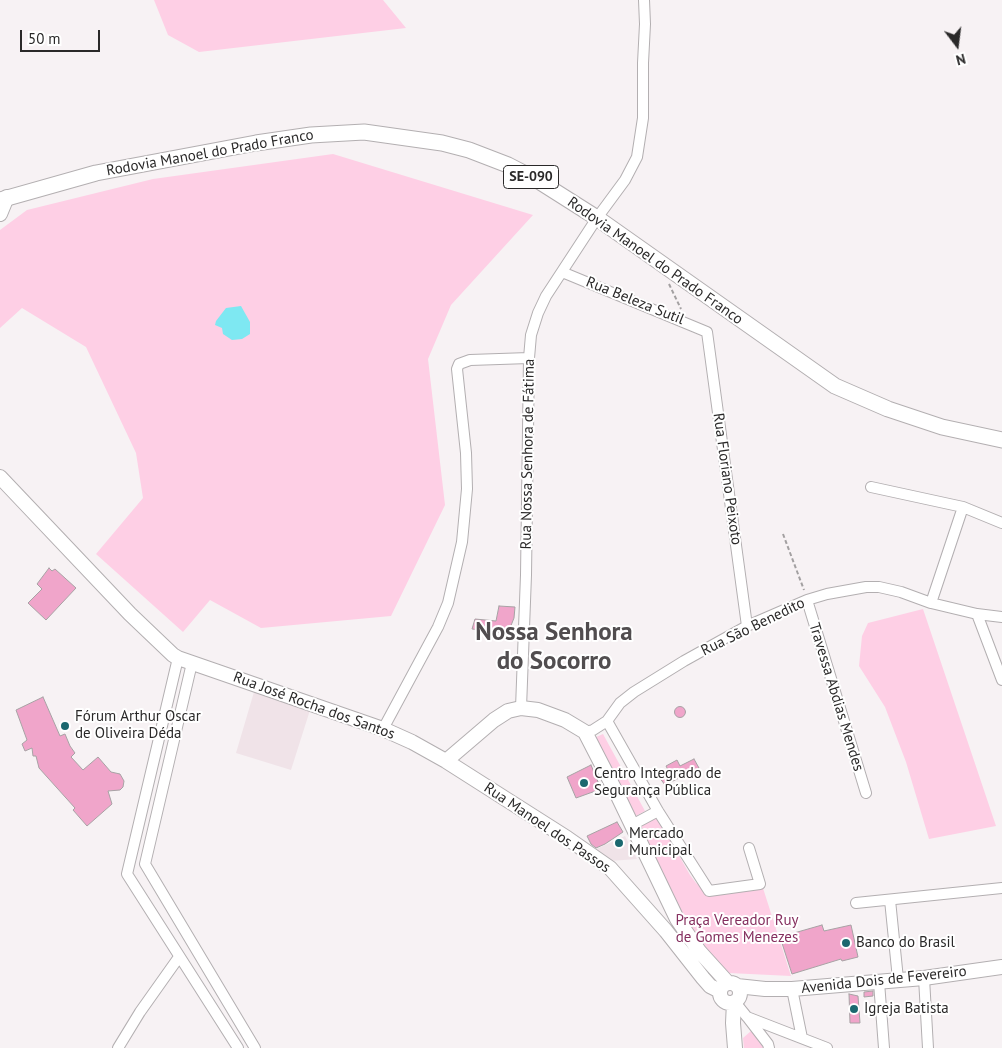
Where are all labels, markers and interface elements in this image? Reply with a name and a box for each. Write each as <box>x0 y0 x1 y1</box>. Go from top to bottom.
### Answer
scale bar <box>22 20 102 52</box>
north arrow <box>932 20 982 70</box>
text: 50 m <box>28 29 61 48</box>
text: N <box>954 50 968 69</box>
street label: Rodovia Manoel do Prado Franco <box>105 126 315 180</box>
road number: SE-090 <box>504 166 558 188</box>
street label: Rodovia Manoel do Prado Franco <box>564 193 746 329</box>
street label: Rua Beleza Sutil <box>583 273 687 329</box>
street label: Rua Nossa Senhora de Fátima <box>517 359 539 549</box>
street label: Rua Floriano Peixoto <box>709 412 745 546</box>
street label: Rua São Benedito <box>698 594 808 660</box>
district label: Nossa Senhora do Socorro <box>475 618 633 677</box>
street label: Travessa Abdias Mendes <box>805 621 867 773</box>
street label: Rua José Rocha dos Santos <box>231 668 397 744</box>
place label: Fórum Arthur Oscar de Oliveira Déda <box>75 708 201 743</box>
marker: Fórum Arthur Oscar de Oliveira Déda <box>59 720 71 732</box>
place label: Centro Integrado de Segurança Pública <box>594 765 721 800</box>
marker: Centro Integrado de Segurança Pública <box>578 777 590 789</box>
street label: Rua Manoel dos Passos <box>480 779 614 877</box>
place label: Mercado Municipal <box>629 825 692 860</box>
marker: Mercado Municipal <box>613 837 625 849</box>
park label: Praça Vereador Ruy de Gomes Menezes <box>675 912 799 947</box>
place label: Banco do Brasil <box>856 934 955 952</box>
marker: Banco do Brasil <box>840 937 852 949</box>
street label: Avenida Dois de Fevereiro <box>800 962 968 998</box>
place label: Igreja Batista <box>864 1000 949 1018</box>
marker: Igreja Batista <box>848 1003 860 1015</box>

